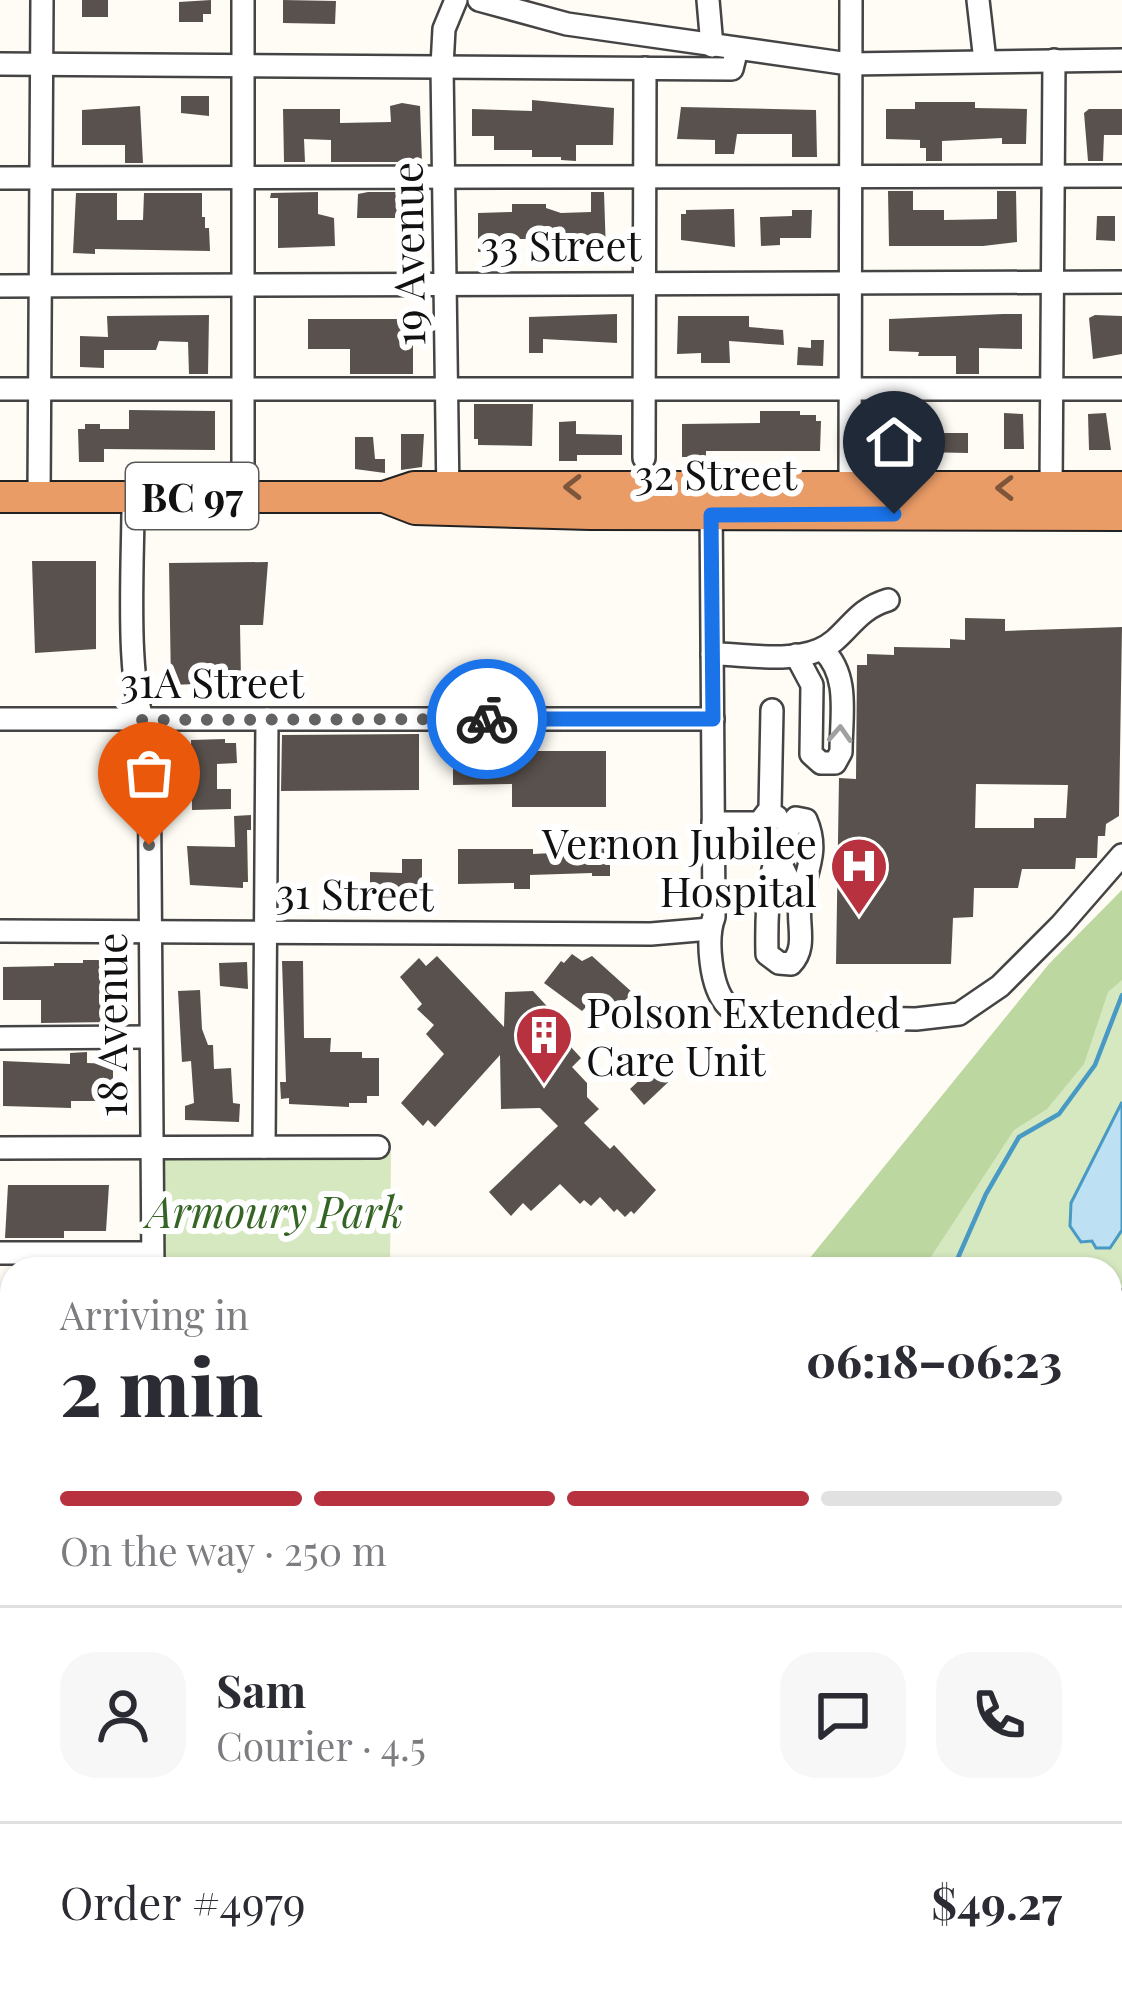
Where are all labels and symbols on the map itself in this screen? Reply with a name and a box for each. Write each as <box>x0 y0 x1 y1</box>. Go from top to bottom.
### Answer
street label: 19 Avenue <box>377 161 437 347</box>
street label: 33 Street <box>480 216 643 272</box>
pin <box>843 391 945 514</box>
street label: 32 Street <box>635 445 798 501</box>
road number: BC 97 <box>126 463 258 529</box>
one-way arrow <box>563 474 581 500</box>
one-way arrow <box>995 475 1013 501</box>
street label: 31A Street <box>120 653 305 709</box>
courier <box>427 659 547 779</box>
pin <box>98 722 200 845</box>
one-way arrow <box>827 725 853 743</box>
place label: Vernon Jubilee Hospital <box>541 814 817 918</box>
hospital icon: Vernon Jubilee Hospital <box>828 835 890 917</box>
street label: 31 Street <box>276 864 435 922</box>
street label: 18 Avenue <box>82 932 138 1118</box>
place label: Polson Extended Care Unit <box>586 983 901 1087</box>
building icon: Polson Extended Care Unit <box>513 1004 575 1086</box>
park label: Armoury Park <box>142 1183 404 1239</box>

